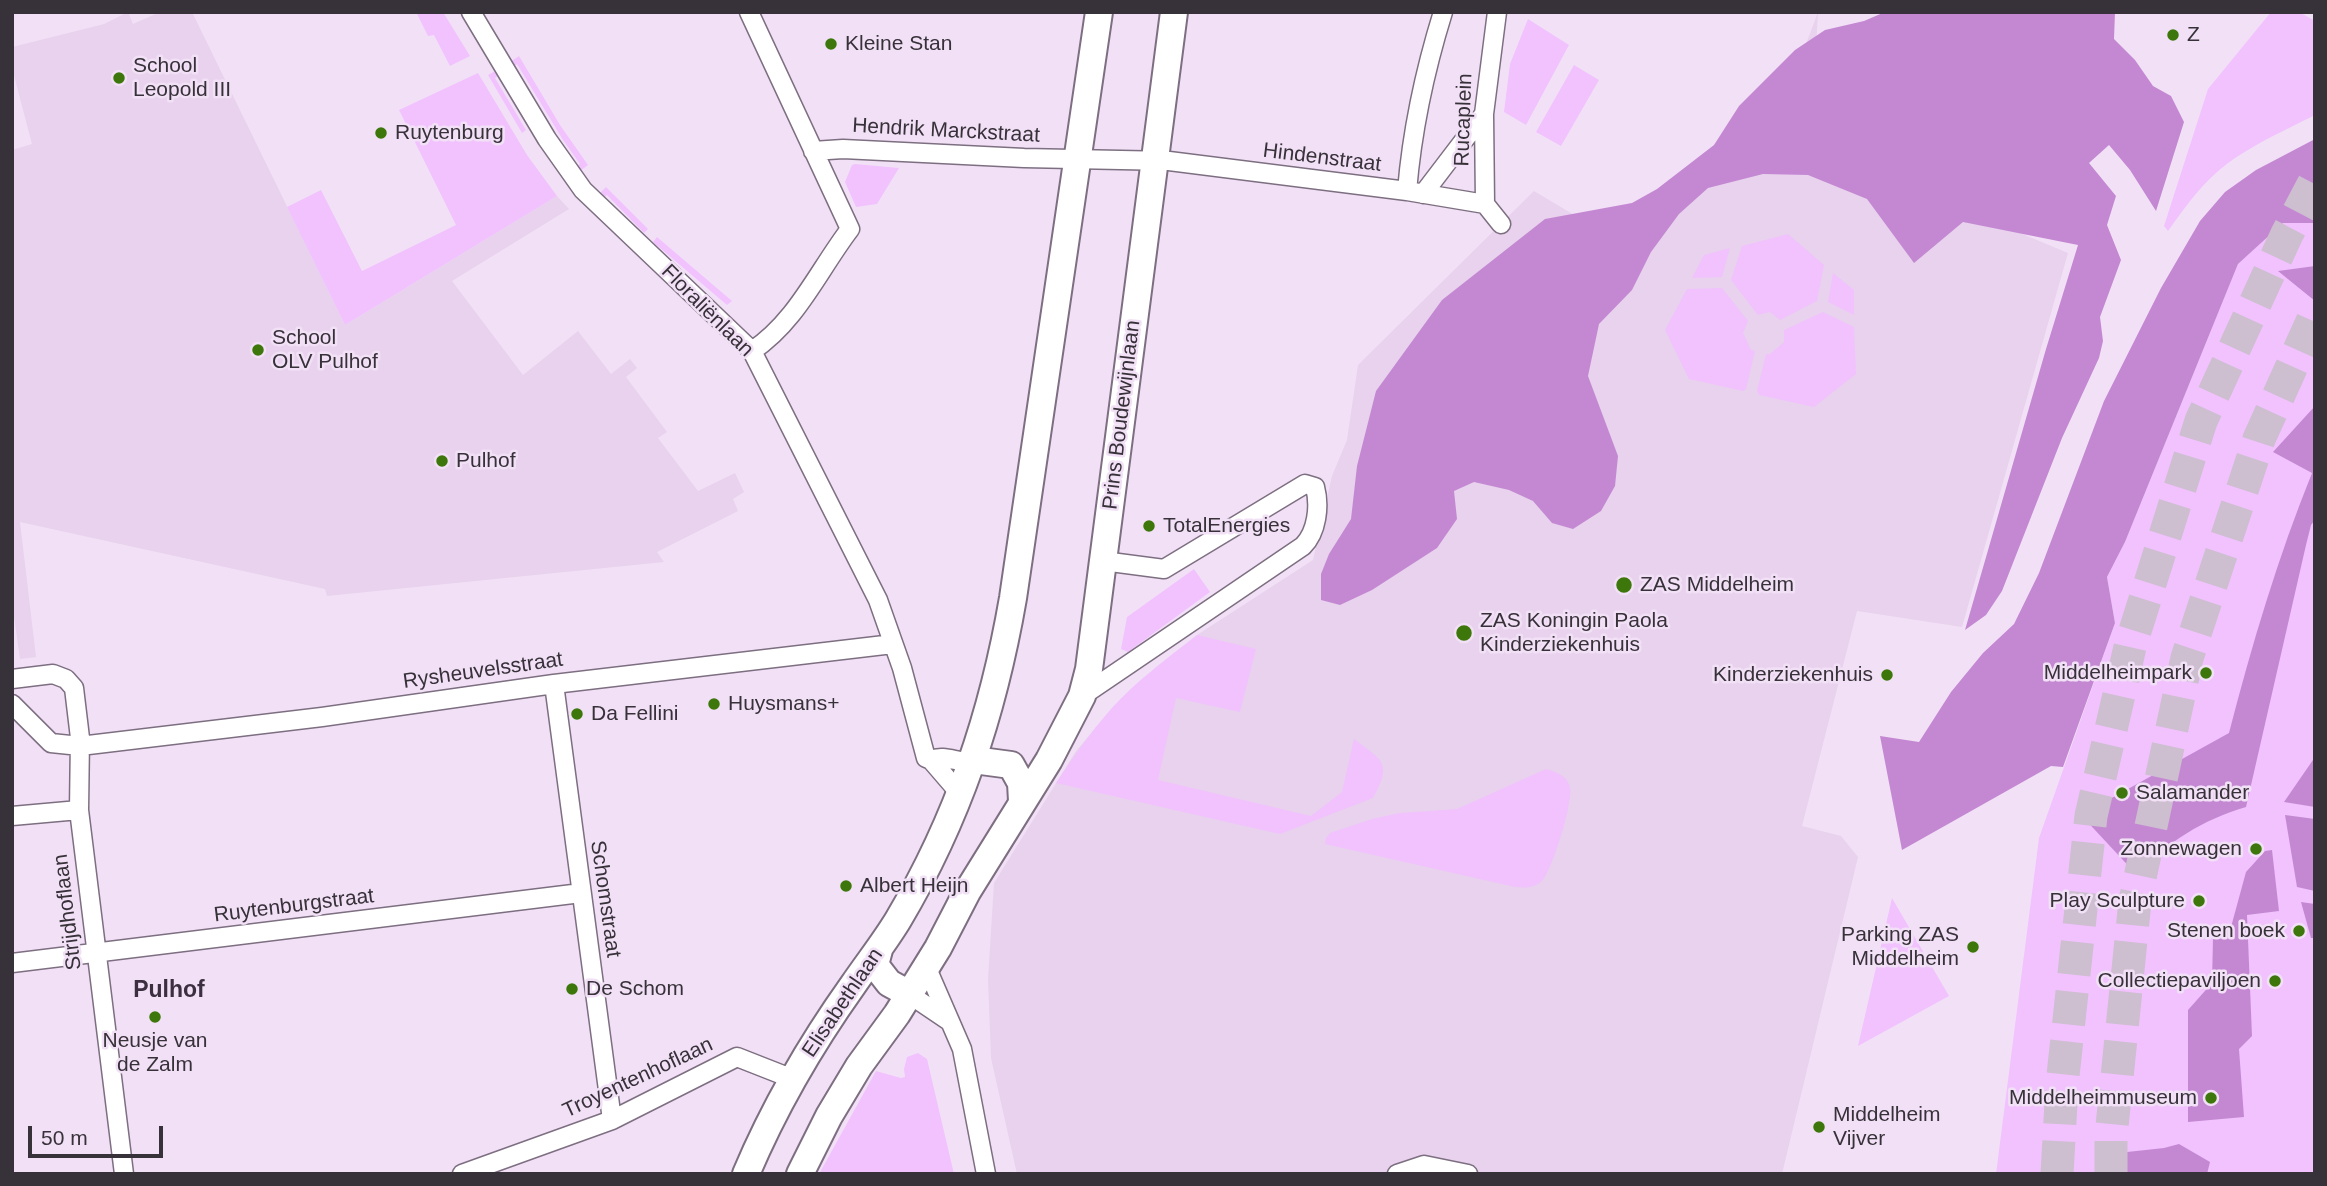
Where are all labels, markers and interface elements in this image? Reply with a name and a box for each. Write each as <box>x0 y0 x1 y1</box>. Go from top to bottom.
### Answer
place label: Z <box>2187 22 2200 48</box>
marker: Z <box>2165 27 2181 43</box>
place label: Kleine Stan <box>845 31 952 57</box>
marker: Kleine Stan <box>823 36 839 52</box>
place label: School Leopold III <box>133 53 231 103</box>
marker: School Leopold III <box>111 70 127 86</box>
street label: Rucaplein <box>1450 73 1478 167</box>
street label: Hendrik Marckstraat <box>852 114 1040 148</box>
place label: Ruytenburg <box>395 120 504 146</box>
marker: Ruytenburg <box>373 125 389 141</box>
street label: Hindenstraat <box>1261 138 1383 178</box>
street label: Floraliënlaan <box>656 260 758 362</box>
street label: Prins Boudewijnlaan <box>1098 319 1146 511</box>
place label: School OLV Pulhof <box>272 325 378 375</box>
marker: School OLV Pulhof <box>250 342 266 358</box>
place label: Pulhof <box>456 448 516 474</box>
marker: Pulhof <box>434 453 450 469</box>
place label: TotalEnergies <box>1163 513 1290 539</box>
marker: TotalEnergies <box>1141 518 1157 534</box>
place label: ZAS Middelheim <box>1640 572 1794 598</box>
marker: ZAS Middelheim <box>1614 575 1634 595</box>
place label: ZAS Koningin Paola Kinderziekenhuis <box>1480 608 1668 658</box>
marker: ZAS Koningin Paola Kinderziekenhuis <box>1454 623 1474 643</box>
street label: Rysheuvelsstraat <box>401 647 565 695</box>
place label: Middelheimpark <box>2044 660 2192 686</box>
place label: Kinderziekenhuis <box>1713 662 1873 688</box>
marker: Middelheimpark <box>2198 665 2214 681</box>
marker: Kinderziekenhuis <box>1879 667 1895 683</box>
place label: Huysmans+ <box>728 691 839 717</box>
marker: Huysmans+ <box>706 696 722 712</box>
place label: Da Fellini <box>591 701 679 727</box>
marker: Da Fellini <box>569 706 585 722</box>
place label: Salamander <box>2136 780 2249 806</box>
marker: Salamander <box>2114 785 2130 801</box>
place label: Zonnewagen <box>2121 836 2242 862</box>
street label: Schomstraat <box>584 839 626 959</box>
marker: Zonnewagen <box>2248 841 2264 857</box>
street label: Strijdhoflaan <box>48 853 88 971</box>
place label: Albert Heijn <box>860 873 969 899</box>
marker: Albert Heijn <box>838 878 854 894</box>
street label: Ruytenburgstraat <box>213 884 375 928</box>
place label: Play Sculpture <box>2050 888 2185 914</box>
marker: Play Sculpture <box>2191 893 2207 909</box>
place label: Stenen boek <box>2167 918 2285 944</box>
place label: Parking ZAS Middelheim <box>1841 922 1959 972</box>
marker: Stenen boek <box>2291 923 2307 939</box>
marker: Parking ZAS Middelheim <box>1965 939 1981 955</box>
street label: Elisabethlaan <box>797 944 889 1062</box>
place label: Collectiepaviljoen <box>2098 968 2261 994</box>
marker: Collectiepaviljoen <box>2267 973 2283 989</box>
place label: De Schom <box>586 976 684 1002</box>
district label: Pulhof <box>133 977 205 1005</box>
marker: De Schom <box>564 981 580 997</box>
marker: Neusje van de Zalm <box>147 1009 163 1025</box>
place label: Neusje van de Zalm <box>102 1028 208 1078</box>
street label: Troyentenhoflaan <box>559 1032 717 1124</box>
place label: Middelheimmuseum <box>2009 1085 2197 1111</box>
marker: Middelheimmuseum <box>2203 1090 2219 1106</box>
place label: Middelheim Vijver <box>1833 1102 1940 1152</box>
scale bar <box>32 1112 166 1156</box>
marker: Middelheim Vijver <box>1811 1119 1827 1135</box>
text: 50 m <box>41 1126 88 1149</box>

